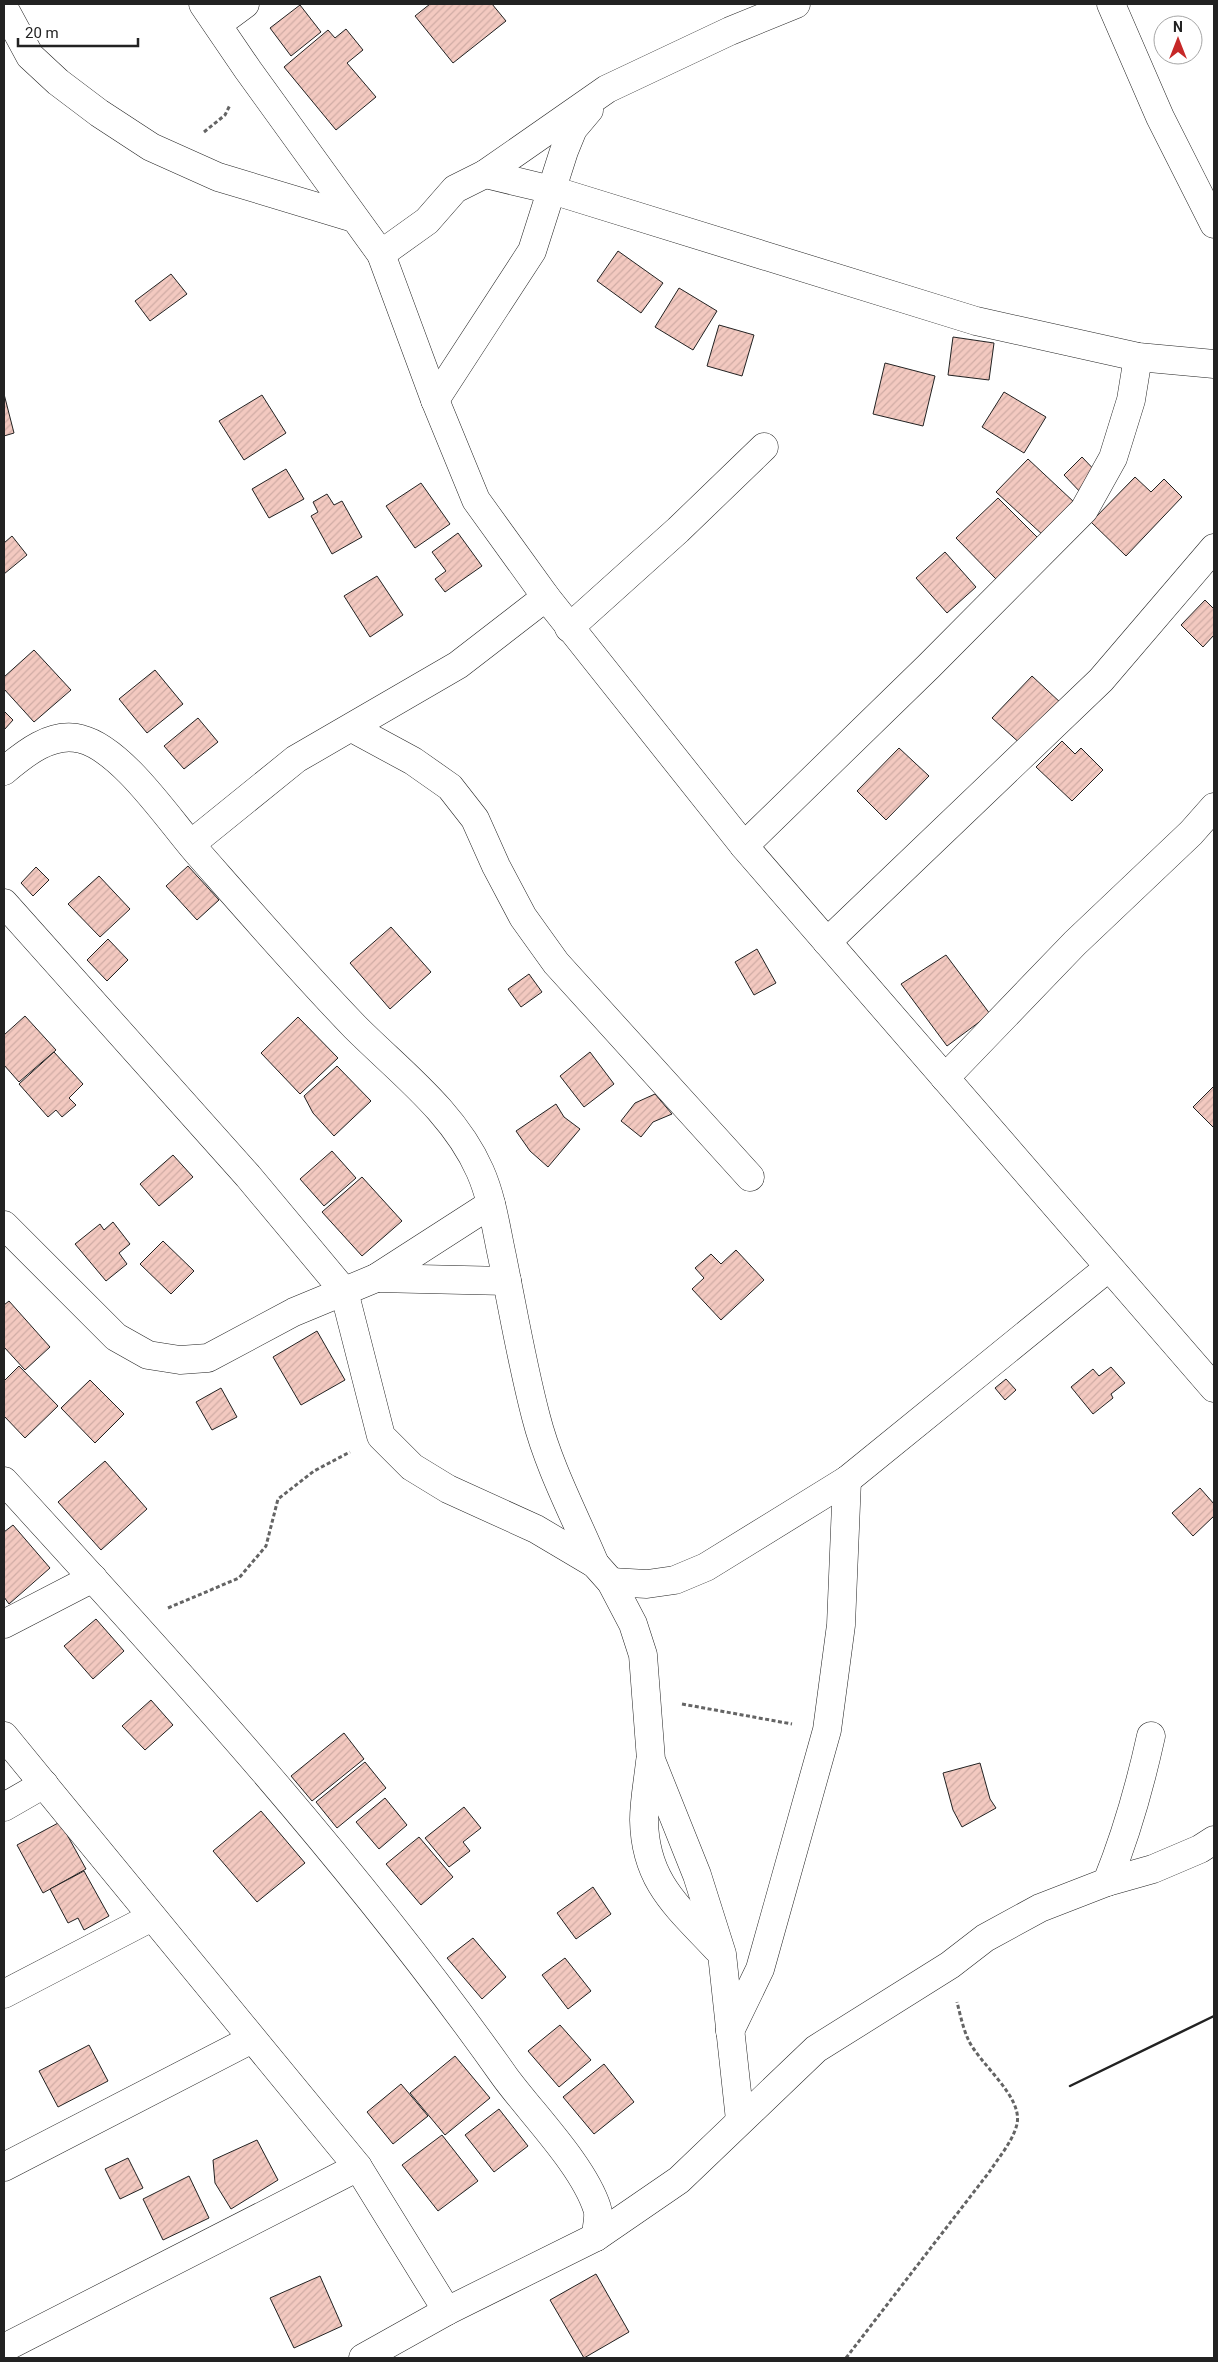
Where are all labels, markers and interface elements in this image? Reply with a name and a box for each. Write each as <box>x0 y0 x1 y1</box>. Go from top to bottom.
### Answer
scale bar <box>18 15 138 47</box>
north arrow <box>1153 15 1203 65</box>
text: N <box>1173 19 1183 35</box>
text: 20 m <box>25 24 59 42</box>

